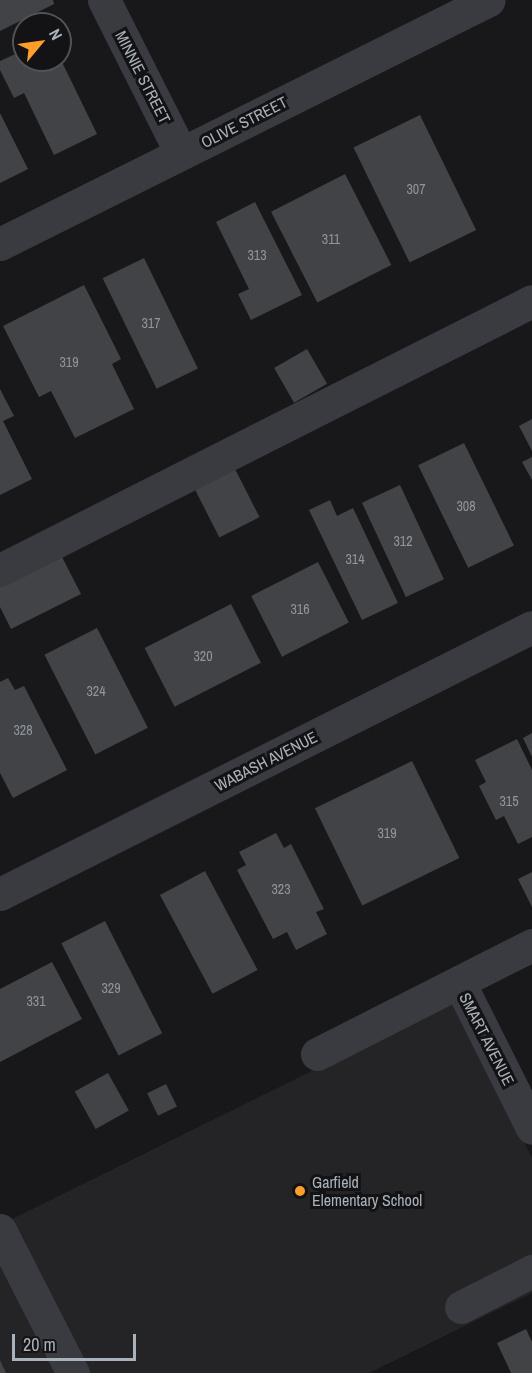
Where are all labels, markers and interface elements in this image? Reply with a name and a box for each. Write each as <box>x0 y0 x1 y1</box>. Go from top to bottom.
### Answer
north arrow <box>12 12 72 72</box>
text: N <box>44 25 68 44</box>
street label: MINNIE STREET <box>111 27 175 127</box>
street label: OLIVE STREET <box>198 92 290 152</box>
house number: 307 <box>406 181 426 197</box>
house number: 311 <box>322 231 340 247</box>
house number: 313 <box>247 247 267 263</box>
house number: 317 <box>141 315 161 331</box>
house number: 319 <box>59 354 79 370</box>
house number: 308 <box>456 498 476 514</box>
house number: 312 <box>393 533 413 549</box>
house number: 314 <box>345 551 365 567</box>
house number: 316 <box>290 601 310 617</box>
house number: 320 <box>193 648 213 664</box>
house number: 324 <box>86 683 106 699</box>
house number: 328 <box>13 722 33 738</box>
street label: WABASH AVENUE <box>211 727 321 795</box>
house number: 315 <box>499 793 519 809</box>
house number: 319 <box>377 825 397 841</box>
house number: 323 <box>271 881 291 897</box>
house number: 329 <box>101 980 121 996</box>
street label: SMART AVENUE <box>455 989 519 1089</box>
house number: 331 <box>26 993 46 1009</box>
place label: Garfield Elementary School <box>312 1172 422 1210</box>
marker: Garfield Elementary School <box>293 1184 307 1198</box>
scale bar <box>15 1322 140 1360</box>
text: 20 m <box>23 1332 56 1357</box>

